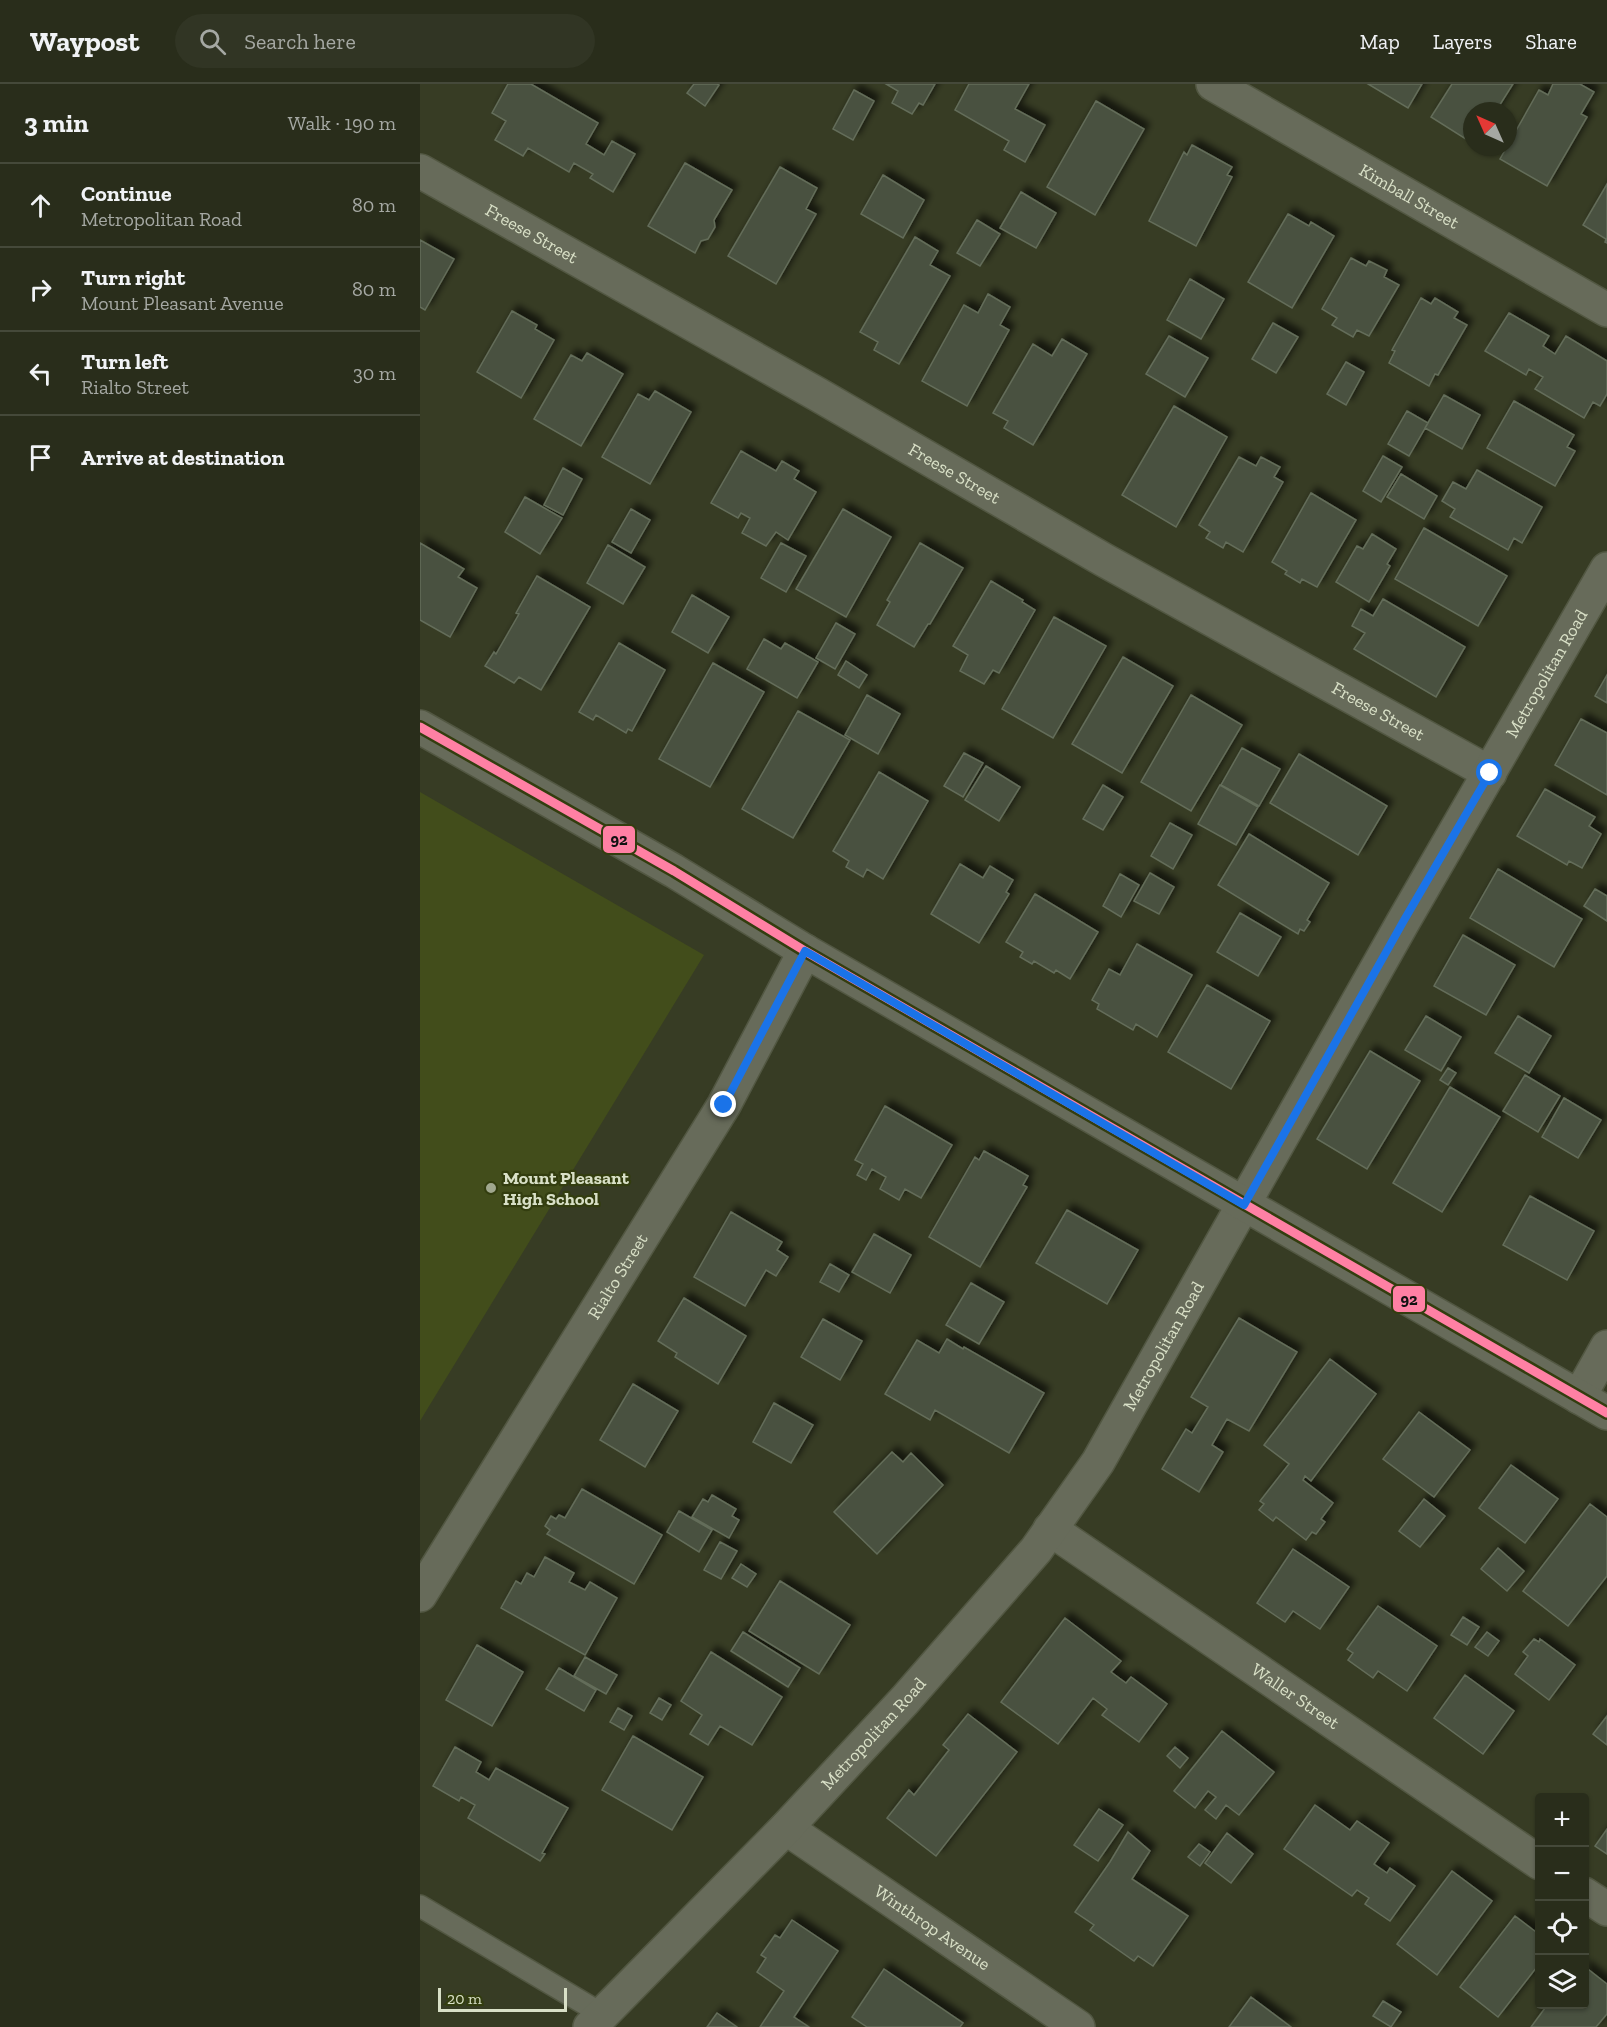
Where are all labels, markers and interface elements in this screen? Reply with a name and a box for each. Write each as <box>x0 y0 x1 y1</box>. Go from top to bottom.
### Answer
search box <box>175 14 595 68</box>
text: Waypost <box>30 25 139 58</box>
icon: search <box>196 25 229 58</box>
text: Search here <box>244 28 356 55</box>
text: Map <box>1360 29 1400 54</box>
text: Layers <box>1433 29 1492 54</box>
text: Share <box>1525 29 1577 54</box>
north arrow <box>1463 102 1517 156</box>
text: 3 min <box>24 107 89 139</box>
text: Walk · 190 m <box>288 111 396 135</box>
street label: Kimball Street <box>1355 159 1463 234</box>
text: Continue <box>81 180 172 207</box>
icon: ahead <box>24 189 57 222</box>
text: 80 m <box>352 193 396 217</box>
street label: Freese Street <box>482 199 582 269</box>
text: Metropolitan Road <box>81 207 242 231</box>
text: Turn right <box>81 264 185 291</box>
icon: right <box>24 273 57 306</box>
text: 80 m <box>352 277 396 301</box>
text: Mount Pleasant Avenue <box>81 291 284 315</box>
text: Turn left <box>81 348 168 375</box>
icon: left <box>24 357 57 390</box>
text: 30 m <box>353 361 396 385</box>
text: Rialto Street <box>81 375 189 399</box>
street label: Freese Street <box>904 438 1004 509</box>
icon: arrive <box>24 441 57 474</box>
text: Arrive at destination <box>81 444 284 471</box>
street label: Metropolitan Road <box>1501 605 1592 742</box>
street label: Freese Street <box>1328 677 1429 746</box>
route start <box>1476 759 1502 785</box>
line badge: 92 <box>602 825 636 854</box>
text: 92 <box>610 830 628 849</box>
route end <box>710 1091 736 1117</box>
place label: Mount Pleasant High School <box>503 1167 630 1210</box>
marker: Mount Pleasant High School <box>484 1181 498 1195</box>
street label: Rialto Street <box>583 1229 653 1323</box>
street label: Metropolitan Road <box>1118 1277 1209 1415</box>
line badge: 92 <box>1392 1285 1426 1313</box>
text: 92 <box>1400 1290 1418 1309</box>
street label: Waller Street <box>1247 1659 1344 1734</box>
street label: Metropolitan Road <box>816 1673 931 1794</box>
map controls <box>1535 1793 1589 2009</box>
button: + <box>1535 1793 1589 1847</box>
button: − <box>1535 1847 1589 1901</box>
street label: Winthrop Avenue <box>870 1880 995 1975</box>
button: locate <box>1535 1901 1589 1955</box>
button: layers <box>1535 1955 1589 2009</box>
scale bar <box>438 1985 567 2012</box>
text: 20 m <box>447 1989 482 2008</box>

